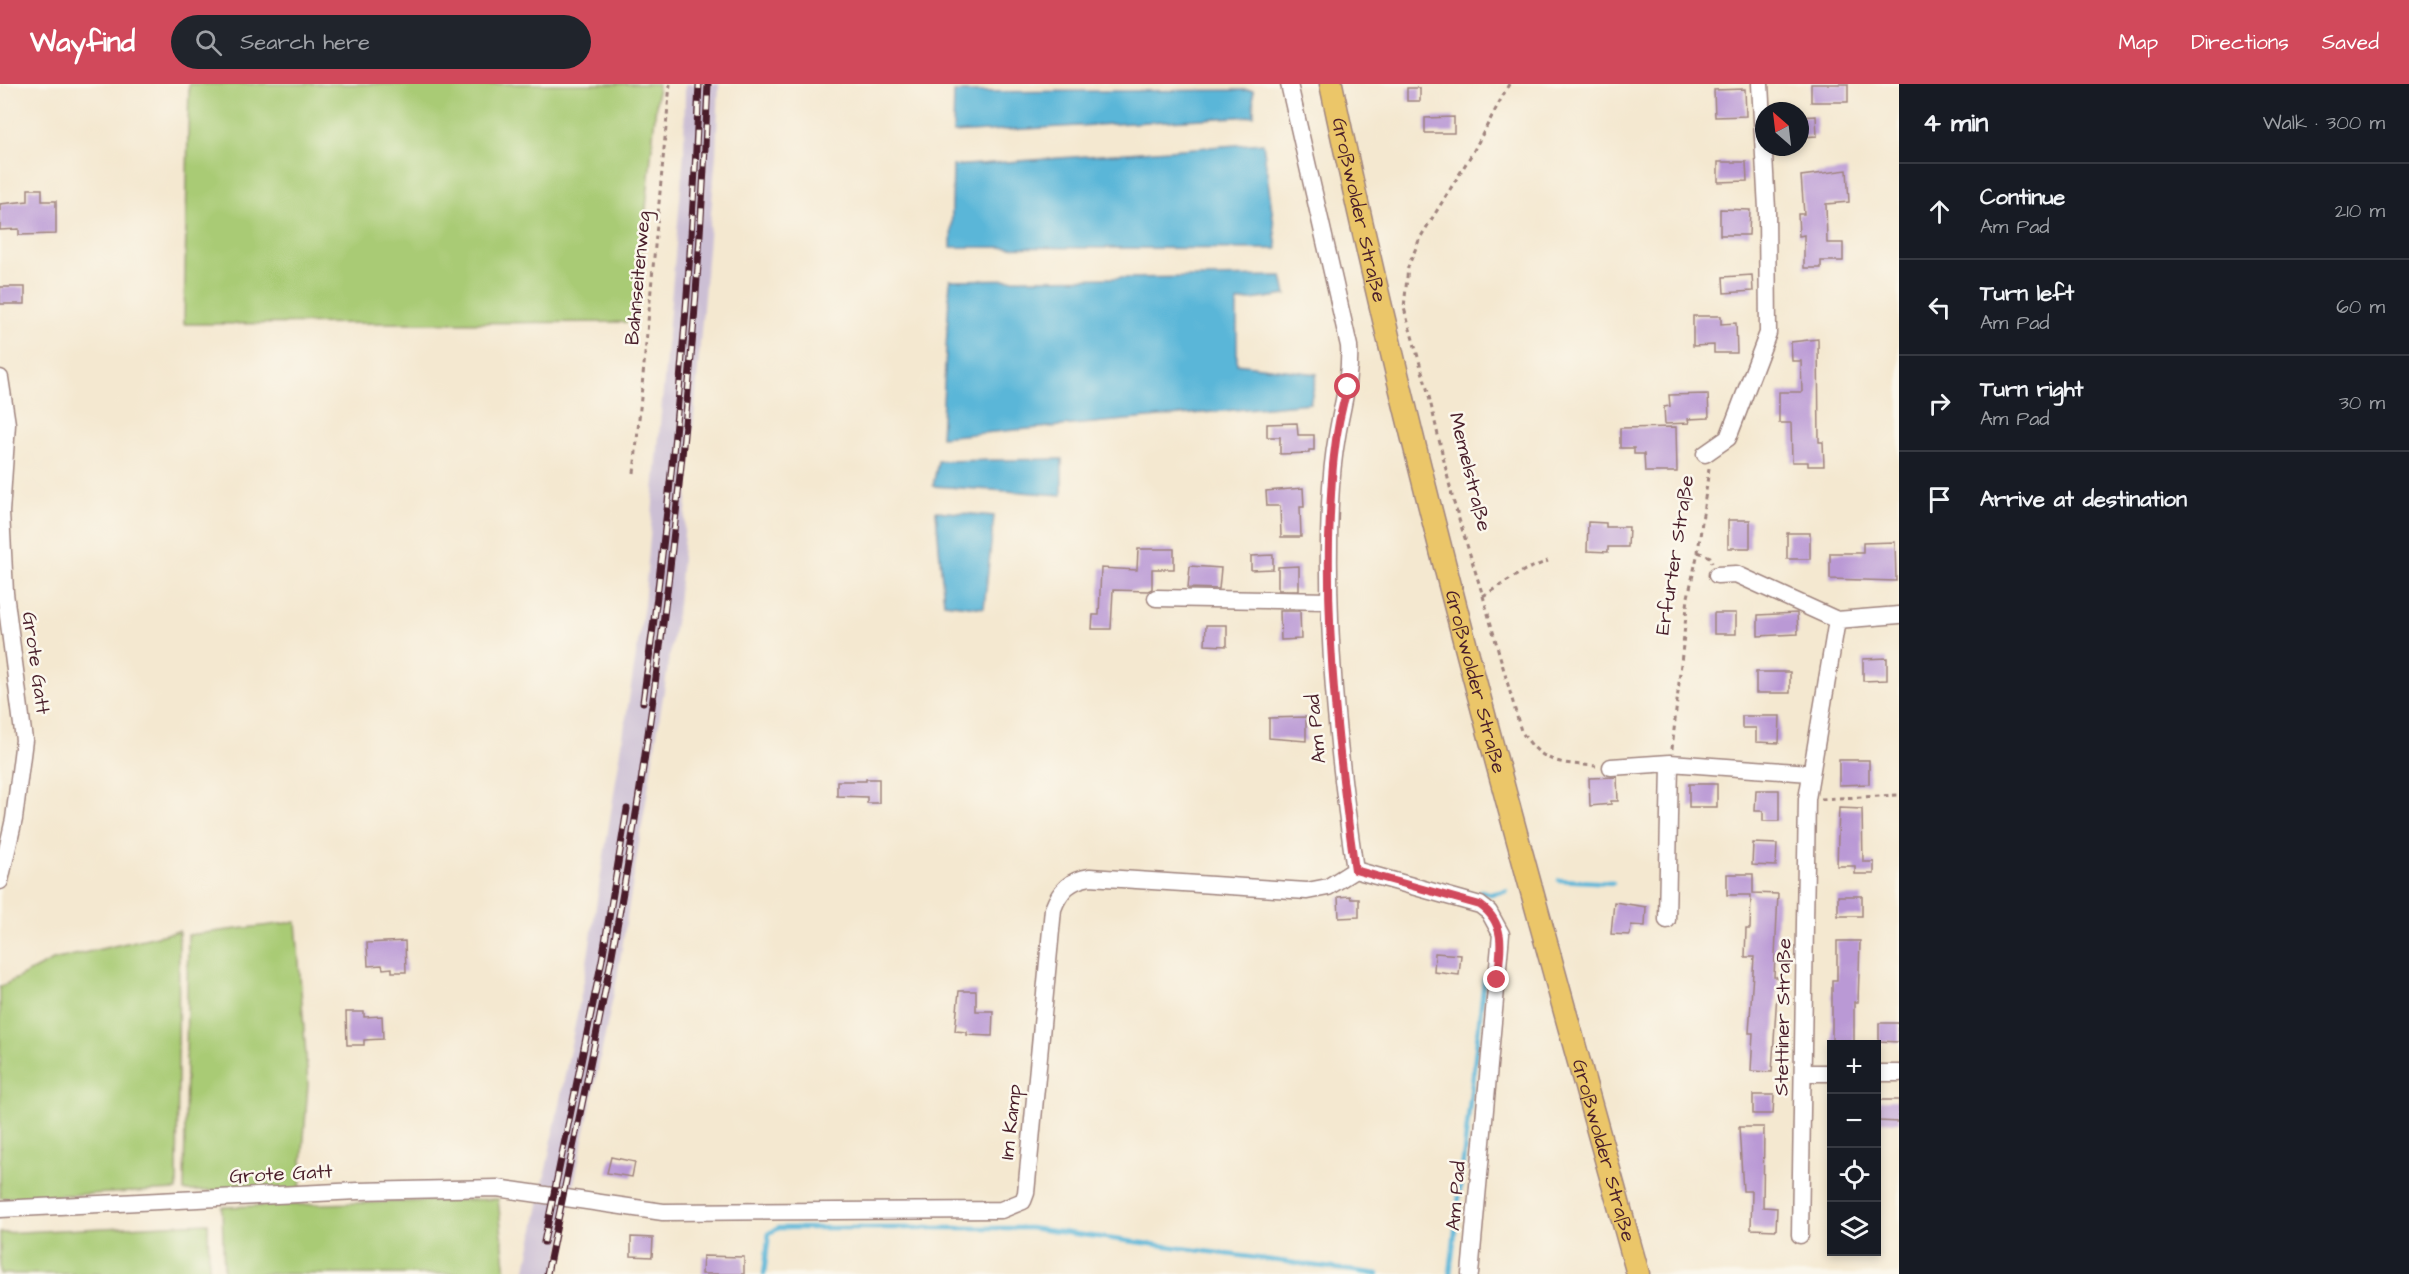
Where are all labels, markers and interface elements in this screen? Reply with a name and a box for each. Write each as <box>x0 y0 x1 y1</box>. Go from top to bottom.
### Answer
search box <box>171 15 591 69</box>
text: Wayfind <box>30 23 135 62</box>
icon: search <box>192 26 225 59</box>
text: Search here <box>240 27 370 58</box>
text: Map <box>2118 28 2158 57</box>
text: Directions <box>2191 28 2289 57</box>
text: Saved <box>2322 28 2379 57</box>
north arrow <box>1755 102 1809 156</box>
text: 4 min <box>1923 105 1988 141</box>
text: Walk · 300 m <box>2263 109 2385 137</box>
street label: Großwolder Straße <box>1325 115 1393 305</box>
text: Continue <box>1980 182 2065 213</box>
icon: ahead <box>1923 195 1956 228</box>
text: 210 m <box>2335 197 2385 225</box>
street label: Bahnseitenweg <box>618 210 659 346</box>
text: Am Pad <box>1980 213 2050 241</box>
text: Turn left <box>1980 278 2074 309</box>
icon: left <box>1923 291 1956 324</box>
text: 60 m <box>2336 293 2385 321</box>
text: Am Pad <box>1980 309 2050 337</box>
route start <box>1334 373 1360 399</box>
text: Turn right <box>1980 374 2083 405</box>
icon: right <box>1923 387 1956 420</box>
text: 30 m <box>2339 389 2385 417</box>
text: Am Pad <box>1980 405 2050 433</box>
street label: Memelstraße <box>1442 410 1498 534</box>
street label: Erfurter Straße <box>1649 473 1701 637</box>
icon: arrive <box>1923 483 1956 516</box>
text: Arrive at destination <box>1980 484 2187 515</box>
street label: Großwolder Straße <box>1438 587 1513 777</box>
street label: Grote Gatt <box>15 610 57 716</box>
street label: Am Pad <box>1298 693 1334 765</box>
street label: Stettiner Straße <box>1768 938 1798 1096</box>
route end <box>1483 966 1509 992</box>
map controls <box>1827 1040 1881 1256</box>
button: + <box>1827 1040 1881 1094</box>
street label: Großwolder Straße <box>1565 1056 1642 1245</box>
street label: Im Kamp <box>993 1083 1029 1161</box>
button: − <box>1827 1094 1881 1148</box>
button: locate <box>1827 1148 1881 1202</box>
street label: Grote Gatt <box>229 1157 333 1191</box>
street label: Am Pad <box>1439 1160 1473 1232</box>
button: layers <box>1827 1202 1881 1256</box>

